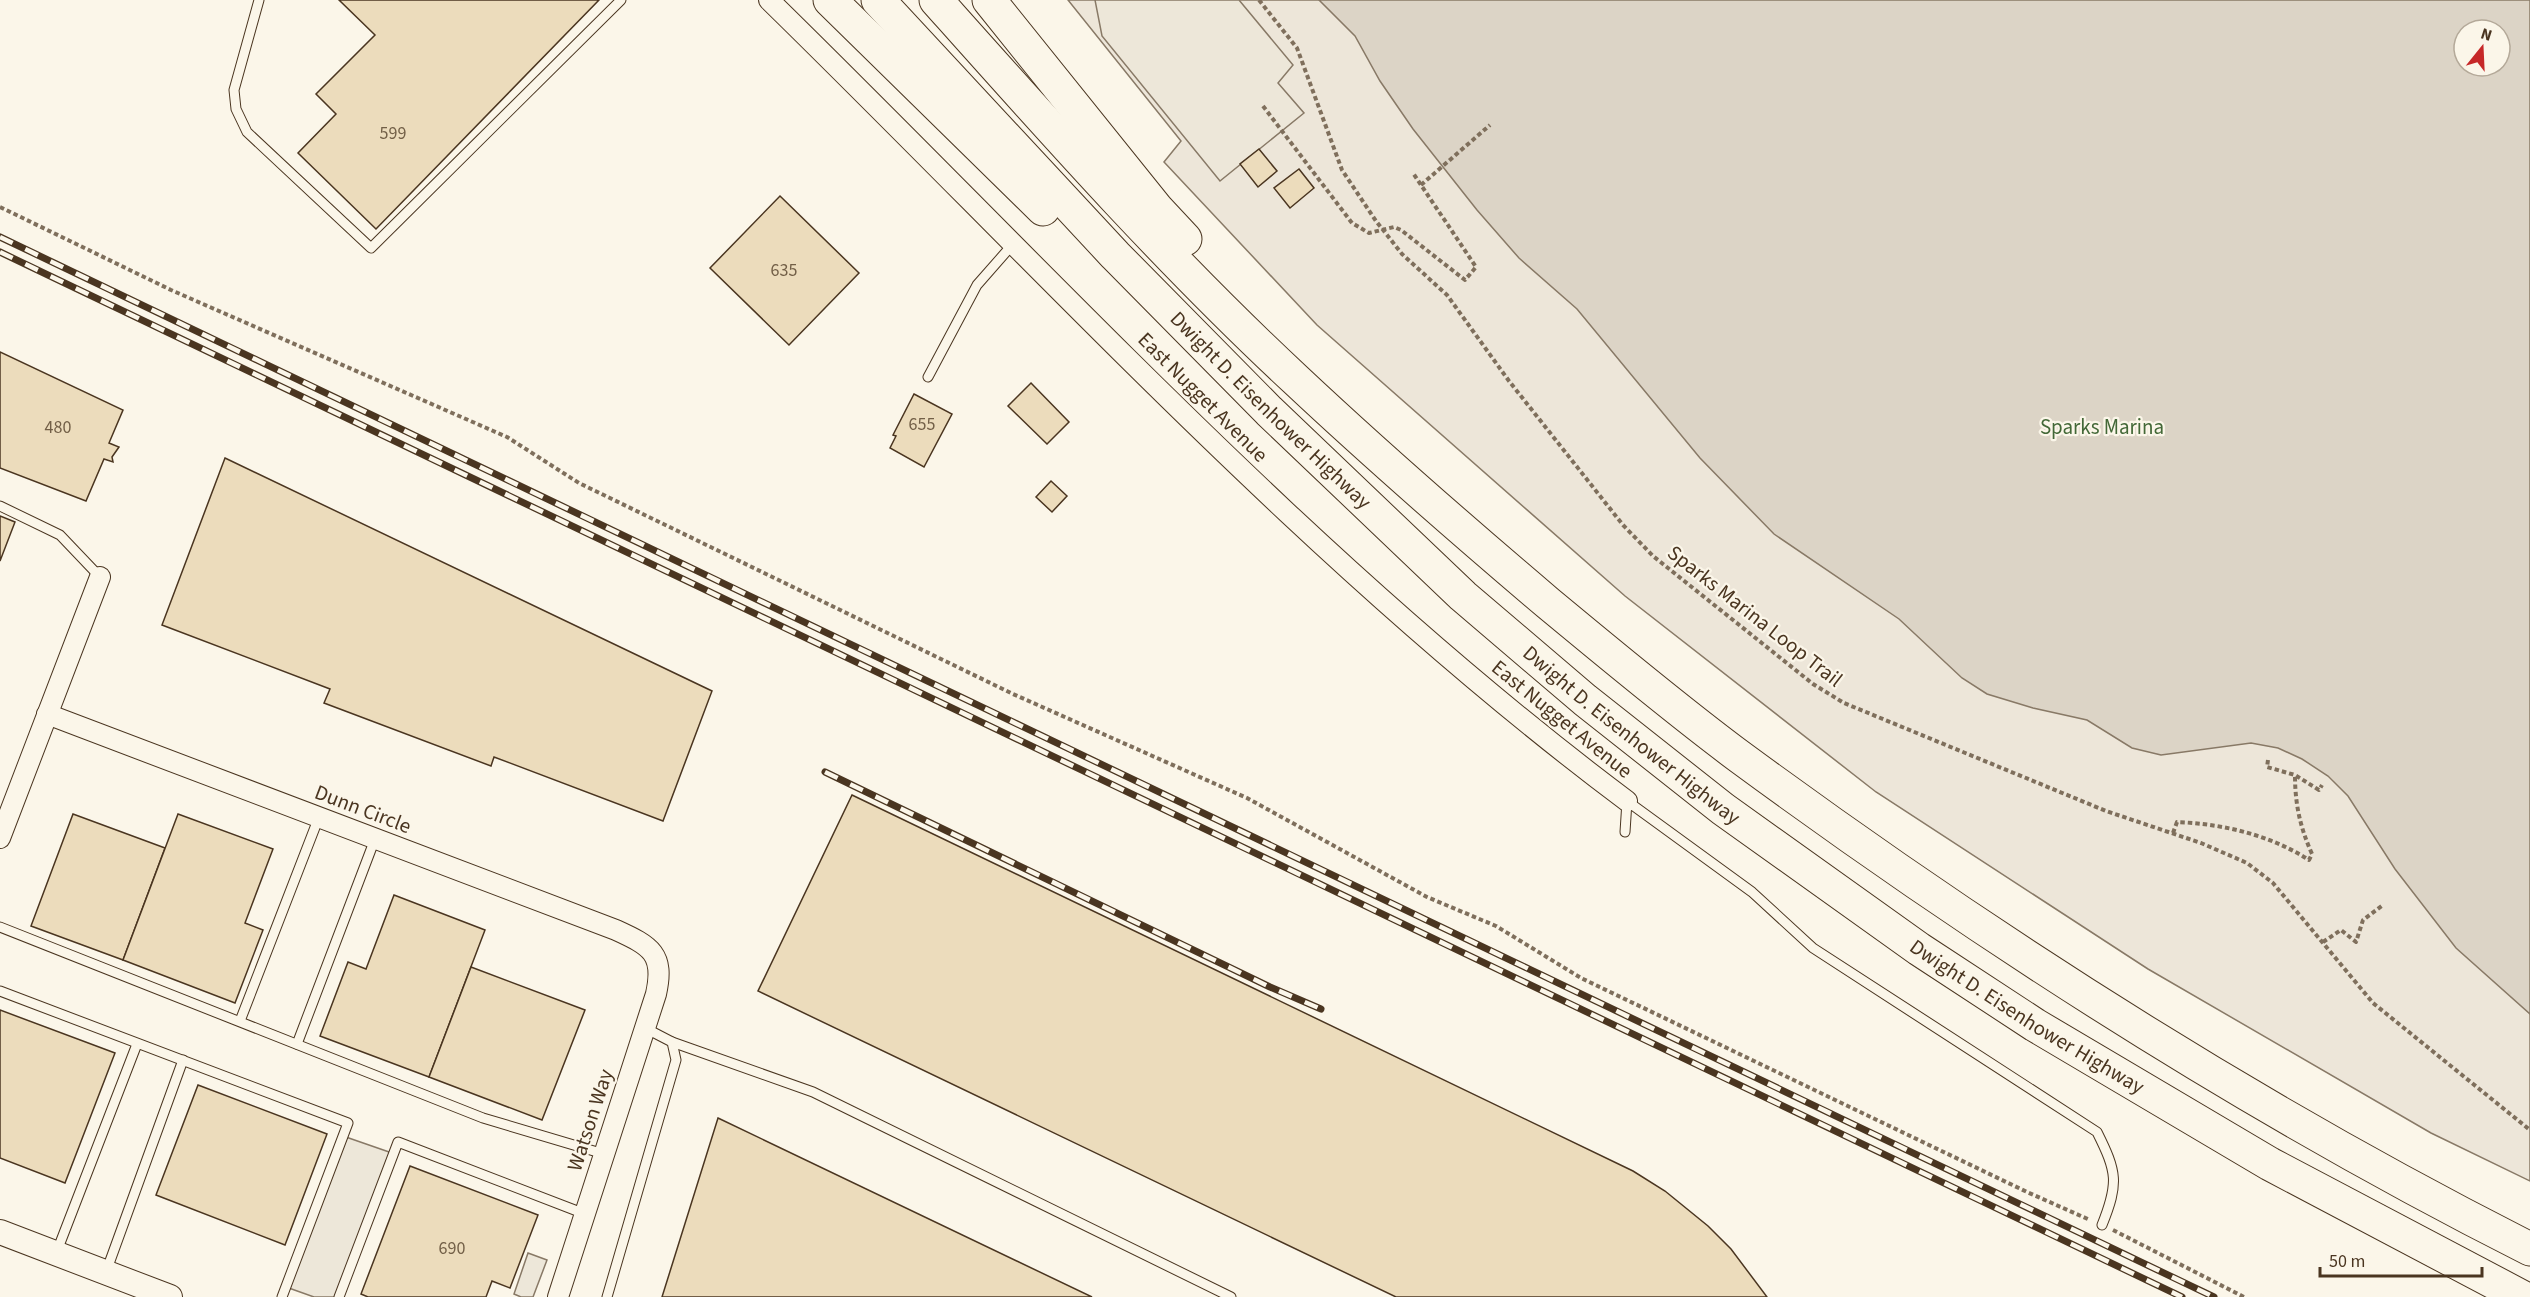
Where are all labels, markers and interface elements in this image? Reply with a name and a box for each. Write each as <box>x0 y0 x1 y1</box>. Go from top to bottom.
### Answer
north arrow <box>2452 18 2512 78</box>
text: N <box>2478 23 2495 47</box>
house number: 599 <box>380 121 406 146</box>
house number: 635 <box>771 258 797 283</box>
street label: Dwight D. Eisenhower Highway <box>1163 304 1378 516</box>
street label: East Nugget Avenue <box>1131 325 1275 469</box>
house number: 655 <box>909 412 935 437</box>
park label: Sparks Marina <box>2040 412 2164 442</box>
house number: 480 <box>45 415 71 440</box>
street label: Sparks Marina Loop Trail <box>1661 538 1849 694</box>
street label: Dwight D. Eisenhower Highway <box>1516 638 1747 832</box>
street label: East Nugget Avenue <box>1485 653 1639 785</box>
street label: Dunn Circle <box>310 777 416 841</box>
street label: Dwight D. Eisenhower Highway <box>1903 932 2150 1102</box>
street label: Watson Way <box>559 1065 621 1175</box>
house number: 690 <box>439 1236 465 1261</box>
scale bar <box>2320 1240 2482 1278</box>
text: 50 m <box>2329 1249 2365 1274</box>

